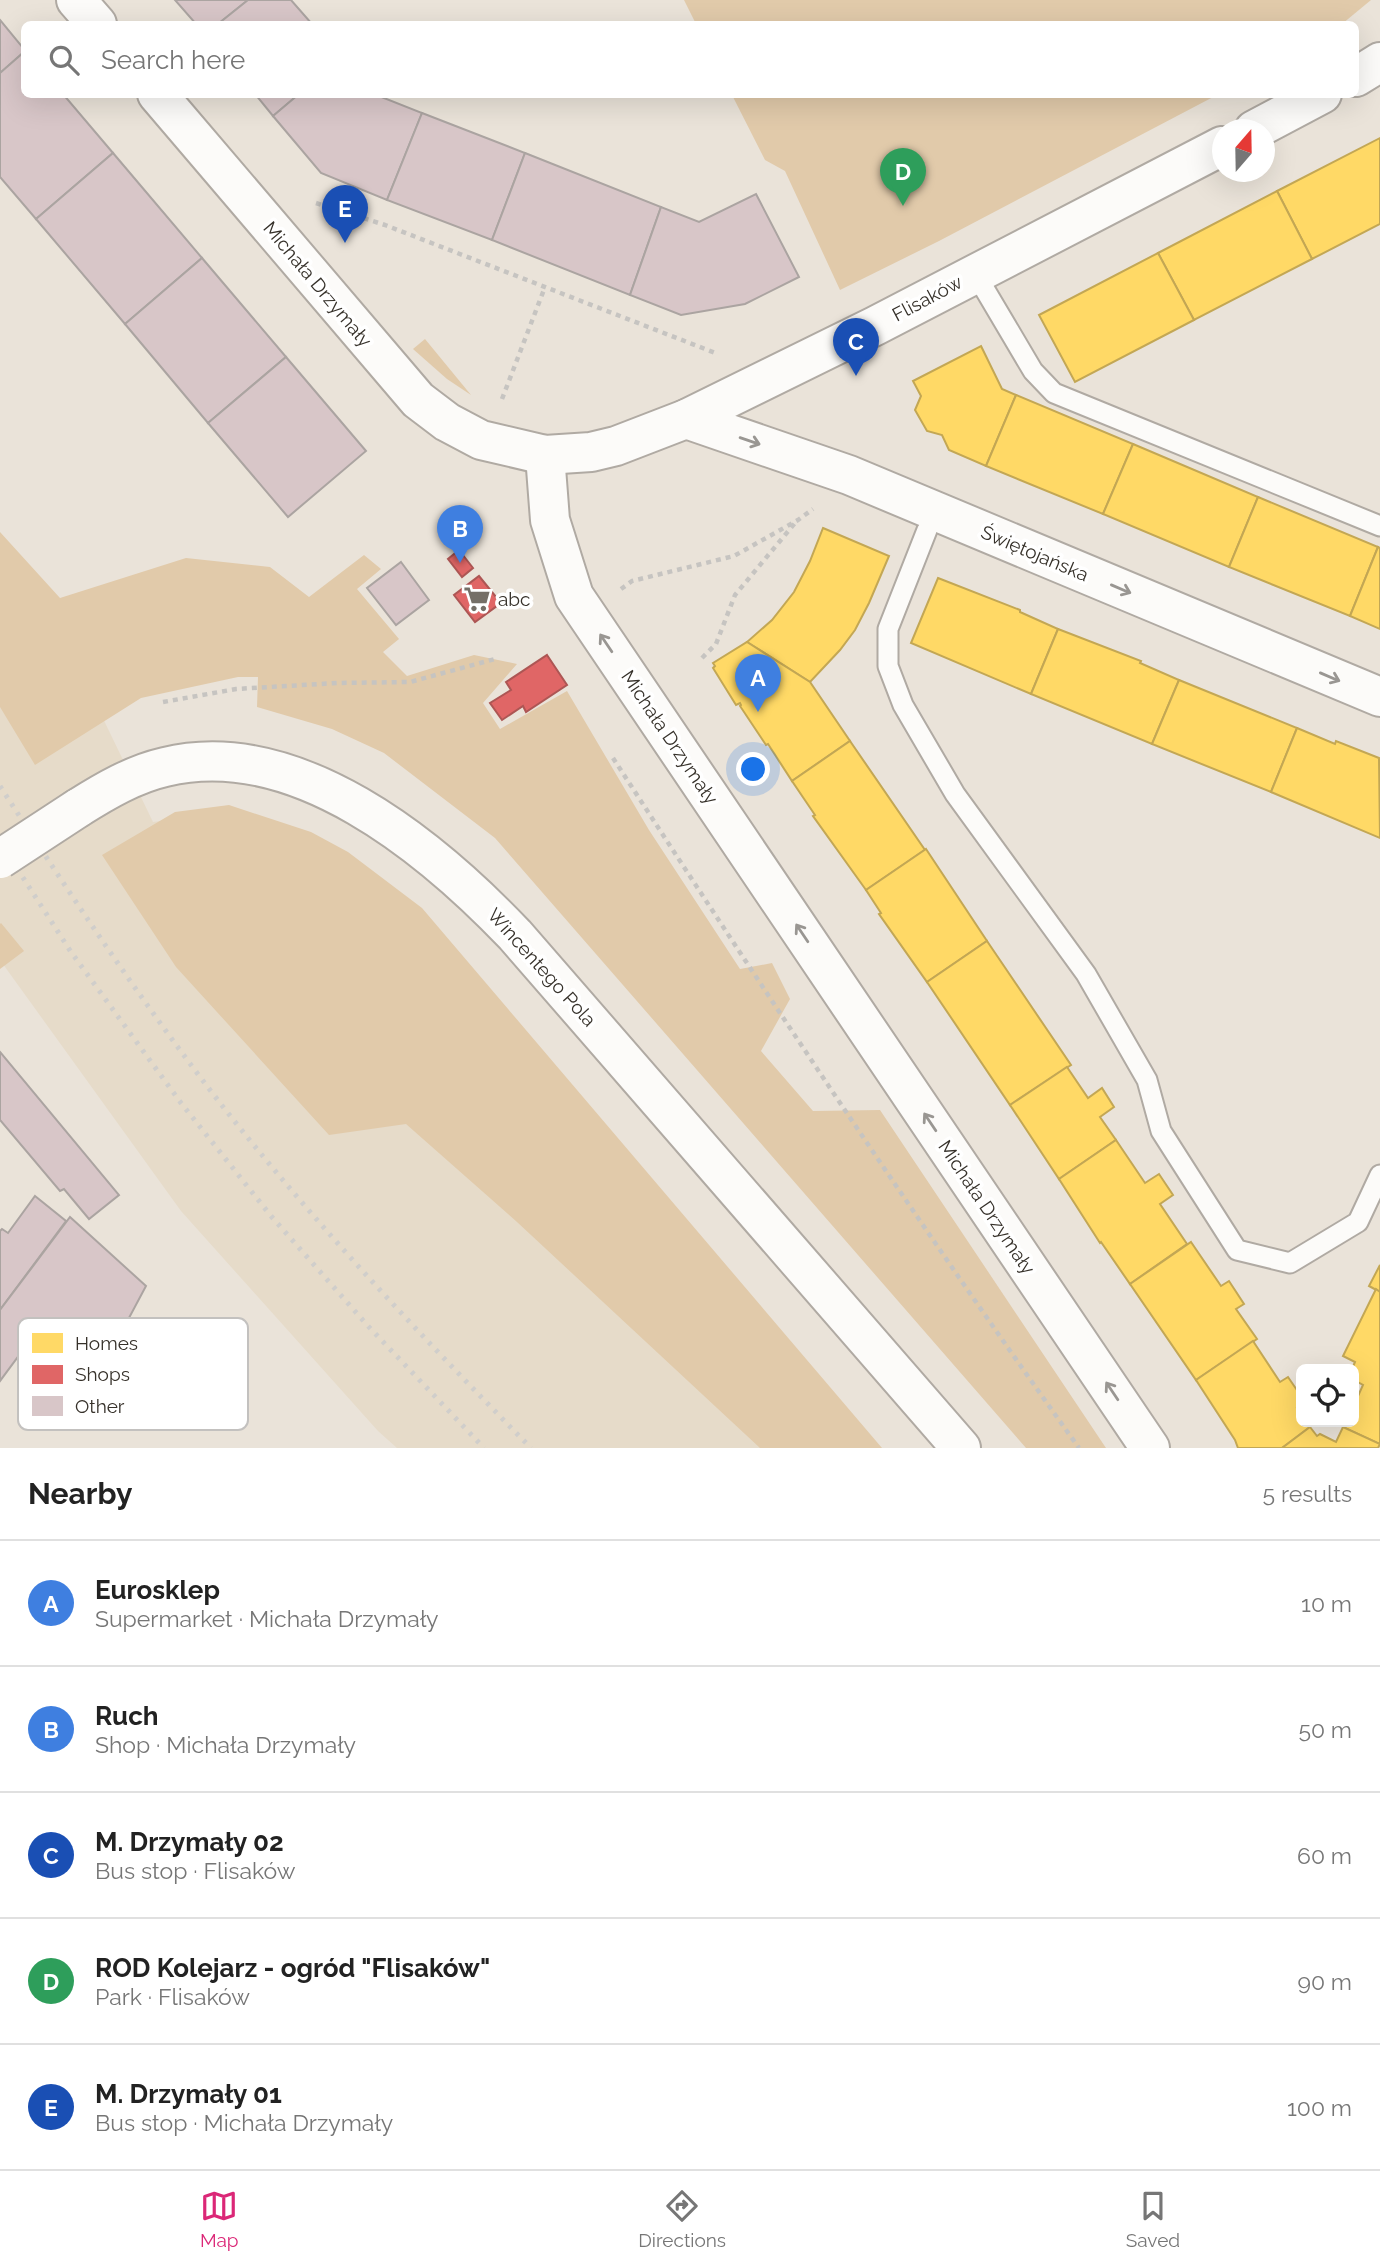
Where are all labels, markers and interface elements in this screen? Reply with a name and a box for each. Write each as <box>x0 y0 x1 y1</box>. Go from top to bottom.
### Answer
search box <box>21 21 1359 98</box>
icon: search <box>45 41 83 79</box>
text: Search here <box>101 45 245 75</box>
north arrow <box>1212 119 1275 182</box>
pin: D <box>880 148 926 206</box>
pin: E <box>322 185 368 243</box>
street label: Michała Drzymały <box>259 217 377 351</box>
street label: Flisaków <box>888 270 966 326</box>
pin: C <box>833 318 879 376</box>
one-way arrow <box>739 436 761 448</box>
pin: B <box>437 505 483 563</box>
street label: Świętojańska <box>978 520 1092 586</box>
one-way arrow <box>1109 583 1131 596</box>
supermarket icon: abc <box>462 584 492 614</box>
place label: abc <box>498 588 531 610</box>
one-way arrow <box>599 634 614 653</box>
pin: A <box>735 654 781 712</box>
street label: Michała Drzymały <box>617 666 723 808</box>
one-way arrow <box>1319 671 1341 684</box>
your location <box>736 752 770 786</box>
street label: Wincentego Pola <box>483 903 601 1031</box>
one-way arrow <box>795 924 810 943</box>
one-way arrow <box>923 1113 937 1132</box>
street label: Michała Drzymały <box>934 1136 1040 1278</box>
legend <box>18 1318 248 1430</box>
text: Homes <box>75 1332 138 1354</box>
text: Shops <box>75 1363 130 1385</box>
map controls <box>1296 1364 1359 1427</box>
button: locate <box>1296 1364 1359 1427</box>
one-way arrow <box>1105 1382 1119 1402</box>
text: Other <box>75 1395 125 1417</box>
text: Nearby <box>28 1476 132 1511</box>
text: 5 results <box>1263 1480 1352 1507</box>
text: Eurosklep <box>95 1575 220 1605</box>
text: A <box>43 1590 59 1617</box>
text: 10 m <box>1301 1590 1352 1617</box>
text: Supermarket · Michała Drzymały <box>95 1605 439 1632</box>
text: Ruch <box>95 1701 159 1731</box>
text: B <box>43 1716 59 1743</box>
text: 50 m <box>1298 1716 1352 1743</box>
text: Shop · Michała Drzymały <box>95 1731 356 1758</box>
text: M. Drzymały 02 <box>95 1827 284 1857</box>
text: C <box>43 1842 59 1869</box>
text: 60 m <box>1297 1842 1352 1869</box>
text: Bus stop · Flisaków <box>95 1857 296 1884</box>
text: ROD Kolejarz - ogród "Flisaków" <box>95 1953 490 1983</box>
text: D <box>43 1968 59 1995</box>
text: 90 m <box>1297 1968 1352 1995</box>
text: Park · Flisaków <box>95 1983 250 2010</box>
text: M. Drzymały 01 <box>95 2079 282 2109</box>
text: E <box>44 2094 58 2121</box>
text: 100 m <box>1287 2094 1352 2121</box>
text: Bus stop · Michała Drzymały <box>95 2109 393 2136</box>
tab: Map <box>200 2187 239 2251</box>
tab: Directions <box>638 2187 726 2251</box>
tab: Saved <box>1126 2187 1180 2251</box>

